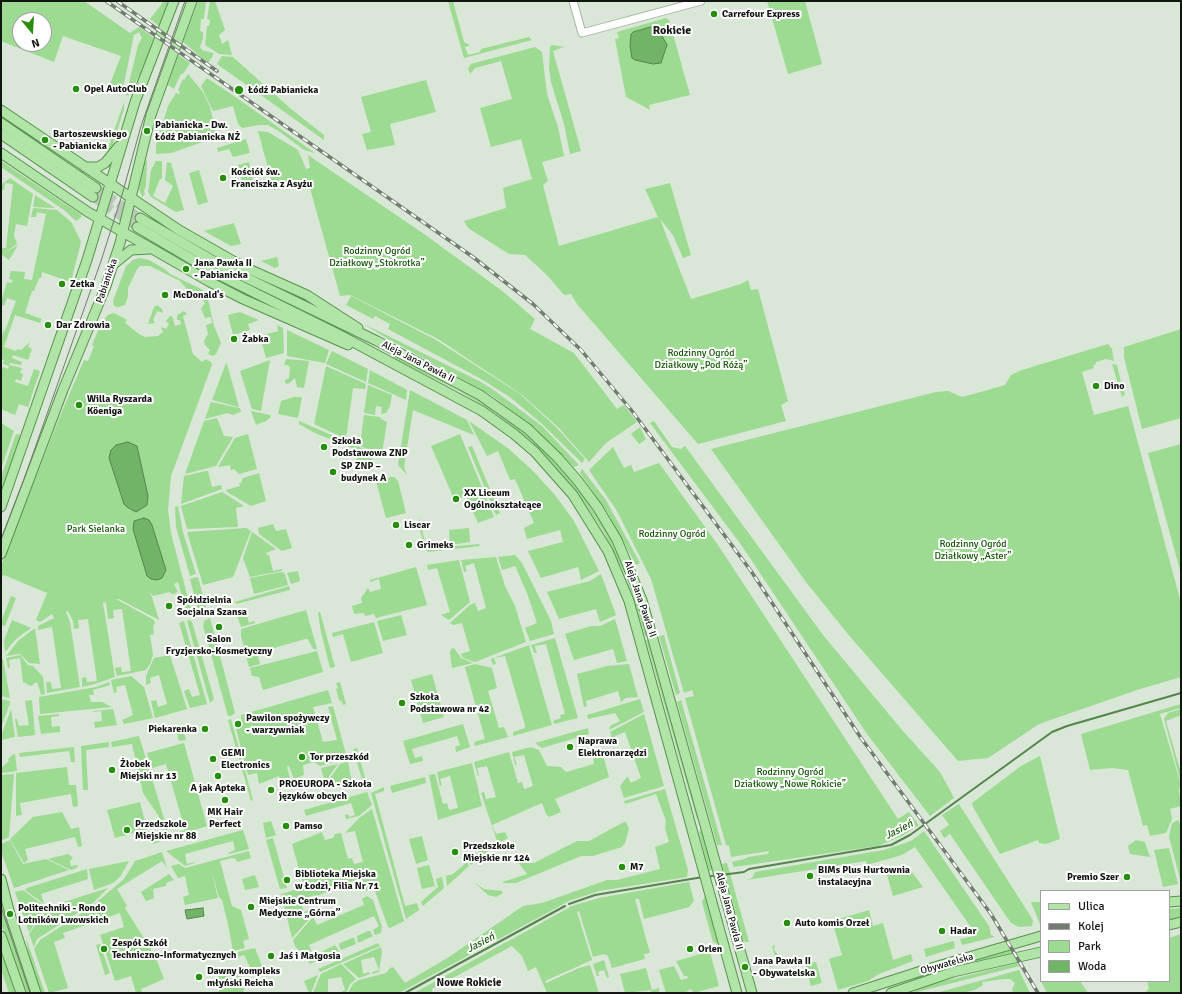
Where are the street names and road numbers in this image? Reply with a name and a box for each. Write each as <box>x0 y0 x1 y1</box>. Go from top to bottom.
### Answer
street label: Pabianicka <box>94 257 120 305</box>
street label: Aleja Jana Pawła II <box>380 338 456 386</box>
street label: Aleja Jana Pawła II <box>621 559 659 639</box>
street label: Aleja Jana Pawła II <box>713 871 745 951</box>
street label: Obywatelska <box>919 951 975 977</box>

